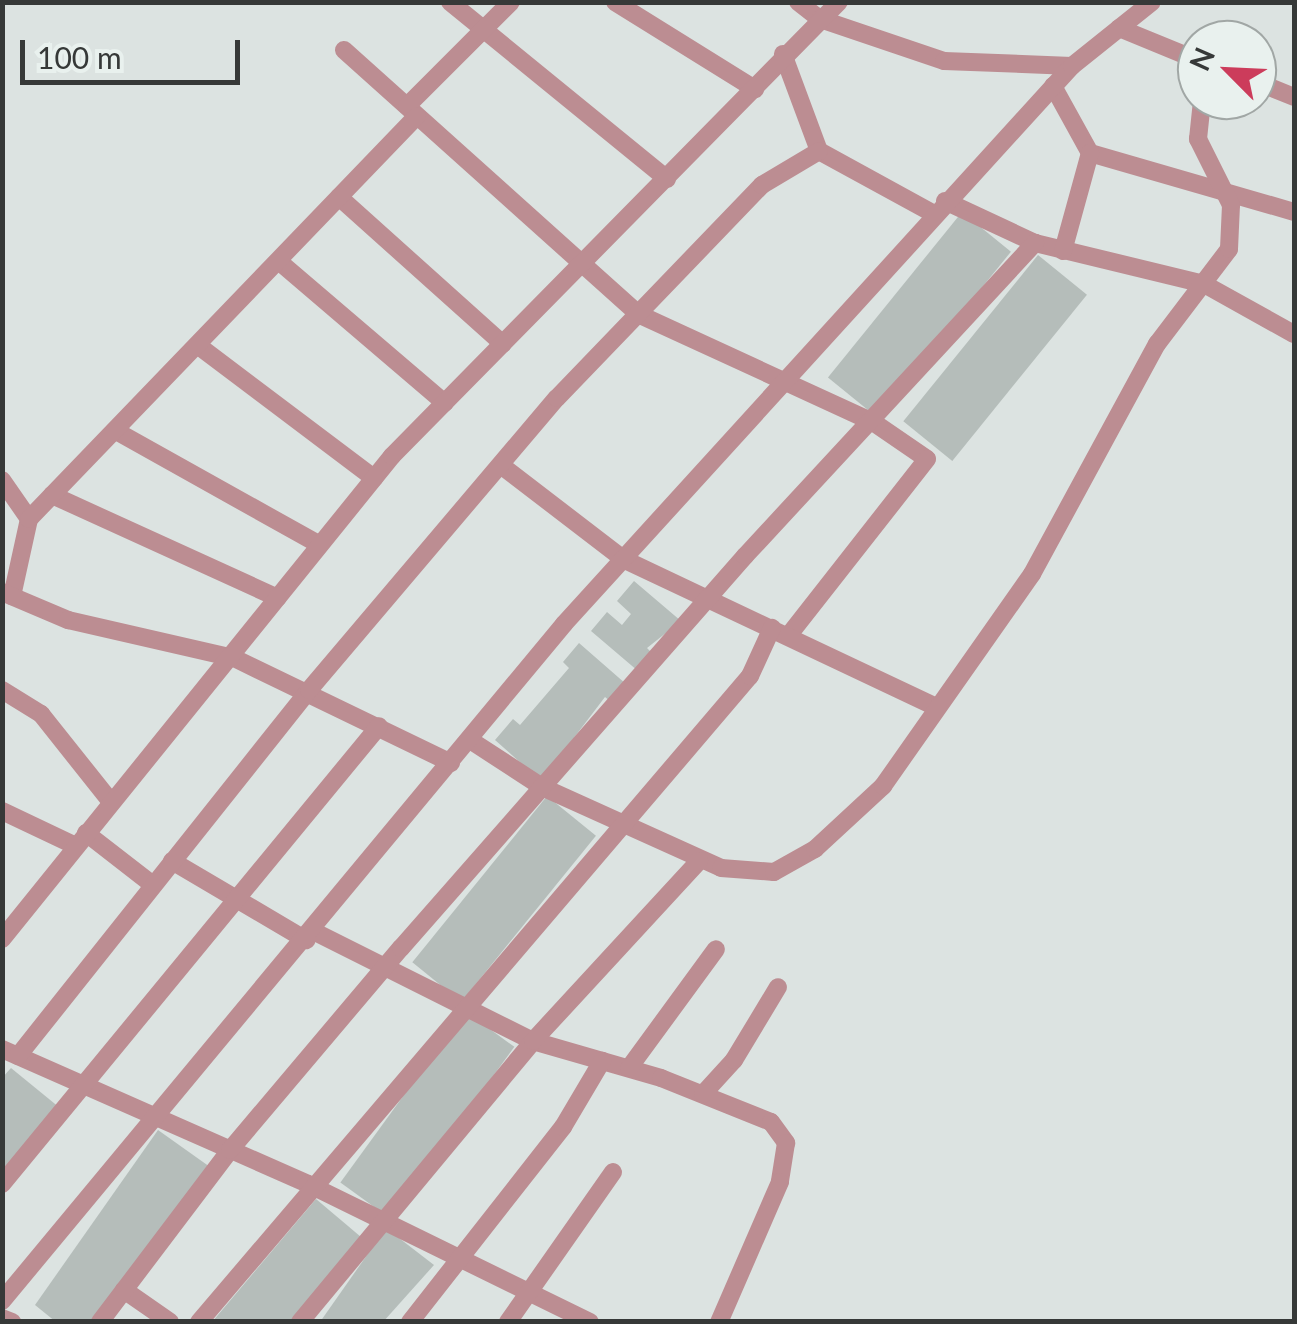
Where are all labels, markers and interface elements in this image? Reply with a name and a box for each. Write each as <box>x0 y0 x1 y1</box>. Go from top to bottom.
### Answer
scale bar <box>25 20 245 82</box>
north arrow <box>1177 20 1277 120</box>
text: 100 m <box>37 39 122 75</box>
text: N <box>1181 42 1221 75</box>

